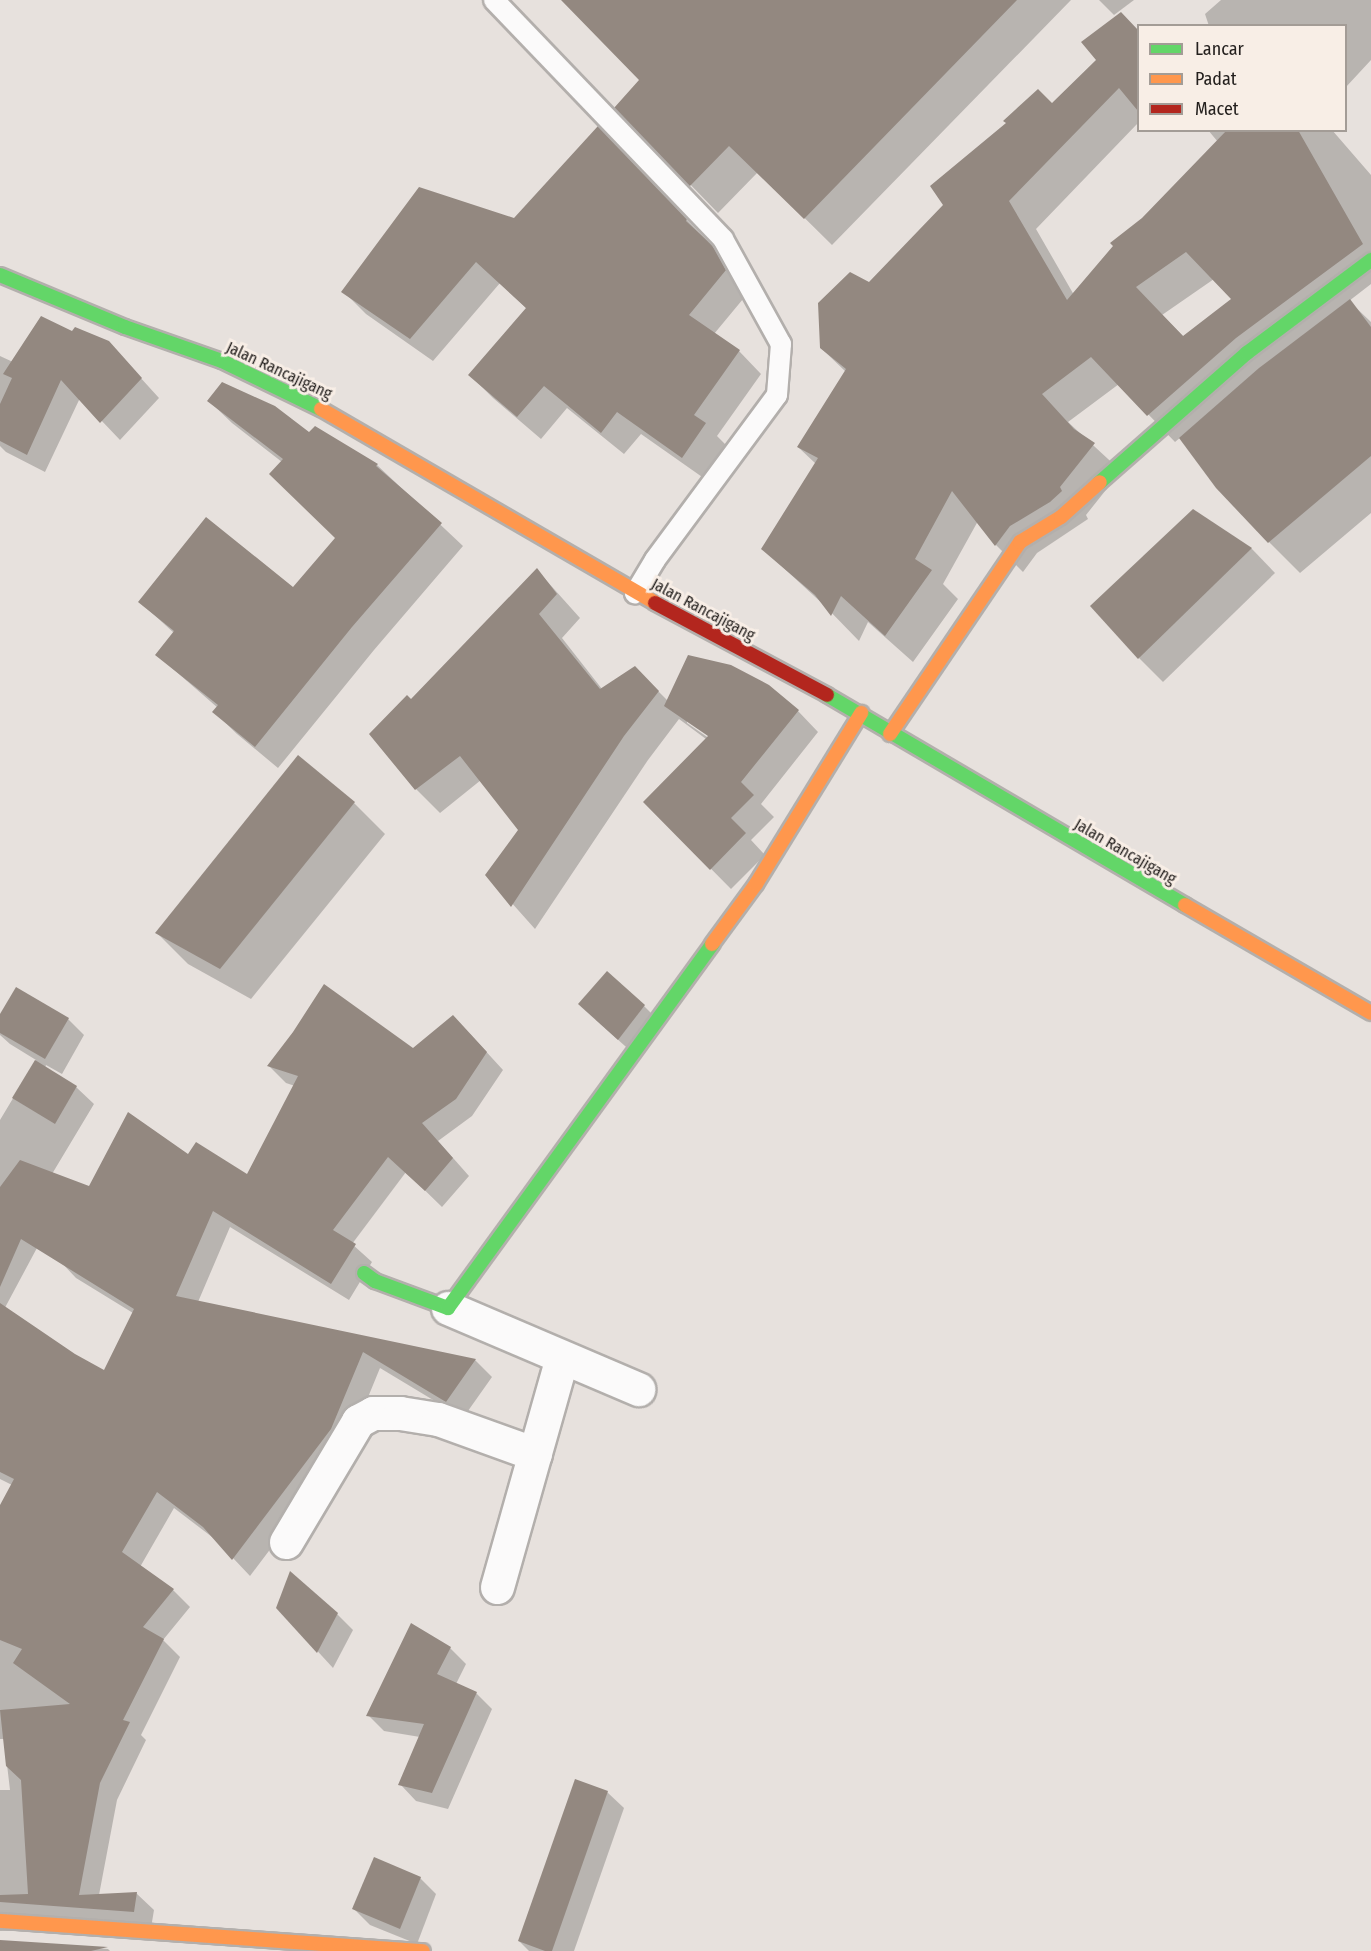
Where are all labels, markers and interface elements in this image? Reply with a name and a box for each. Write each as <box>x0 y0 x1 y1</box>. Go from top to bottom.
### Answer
legend <box>1137 24 1347 132</box>
text: Lancar <box>1195 38 1244 60</box>
text: Padat <box>1195 68 1237 90</box>
text: Macet <box>1195 98 1239 120</box>
street label: Jalan Rancajigang <box>223 338 335 404</box>
street label: Jalan Rancajigang <box>648 575 758 645</box>
street label: Jalan Rancajigang <box>1071 815 1179 889</box>

